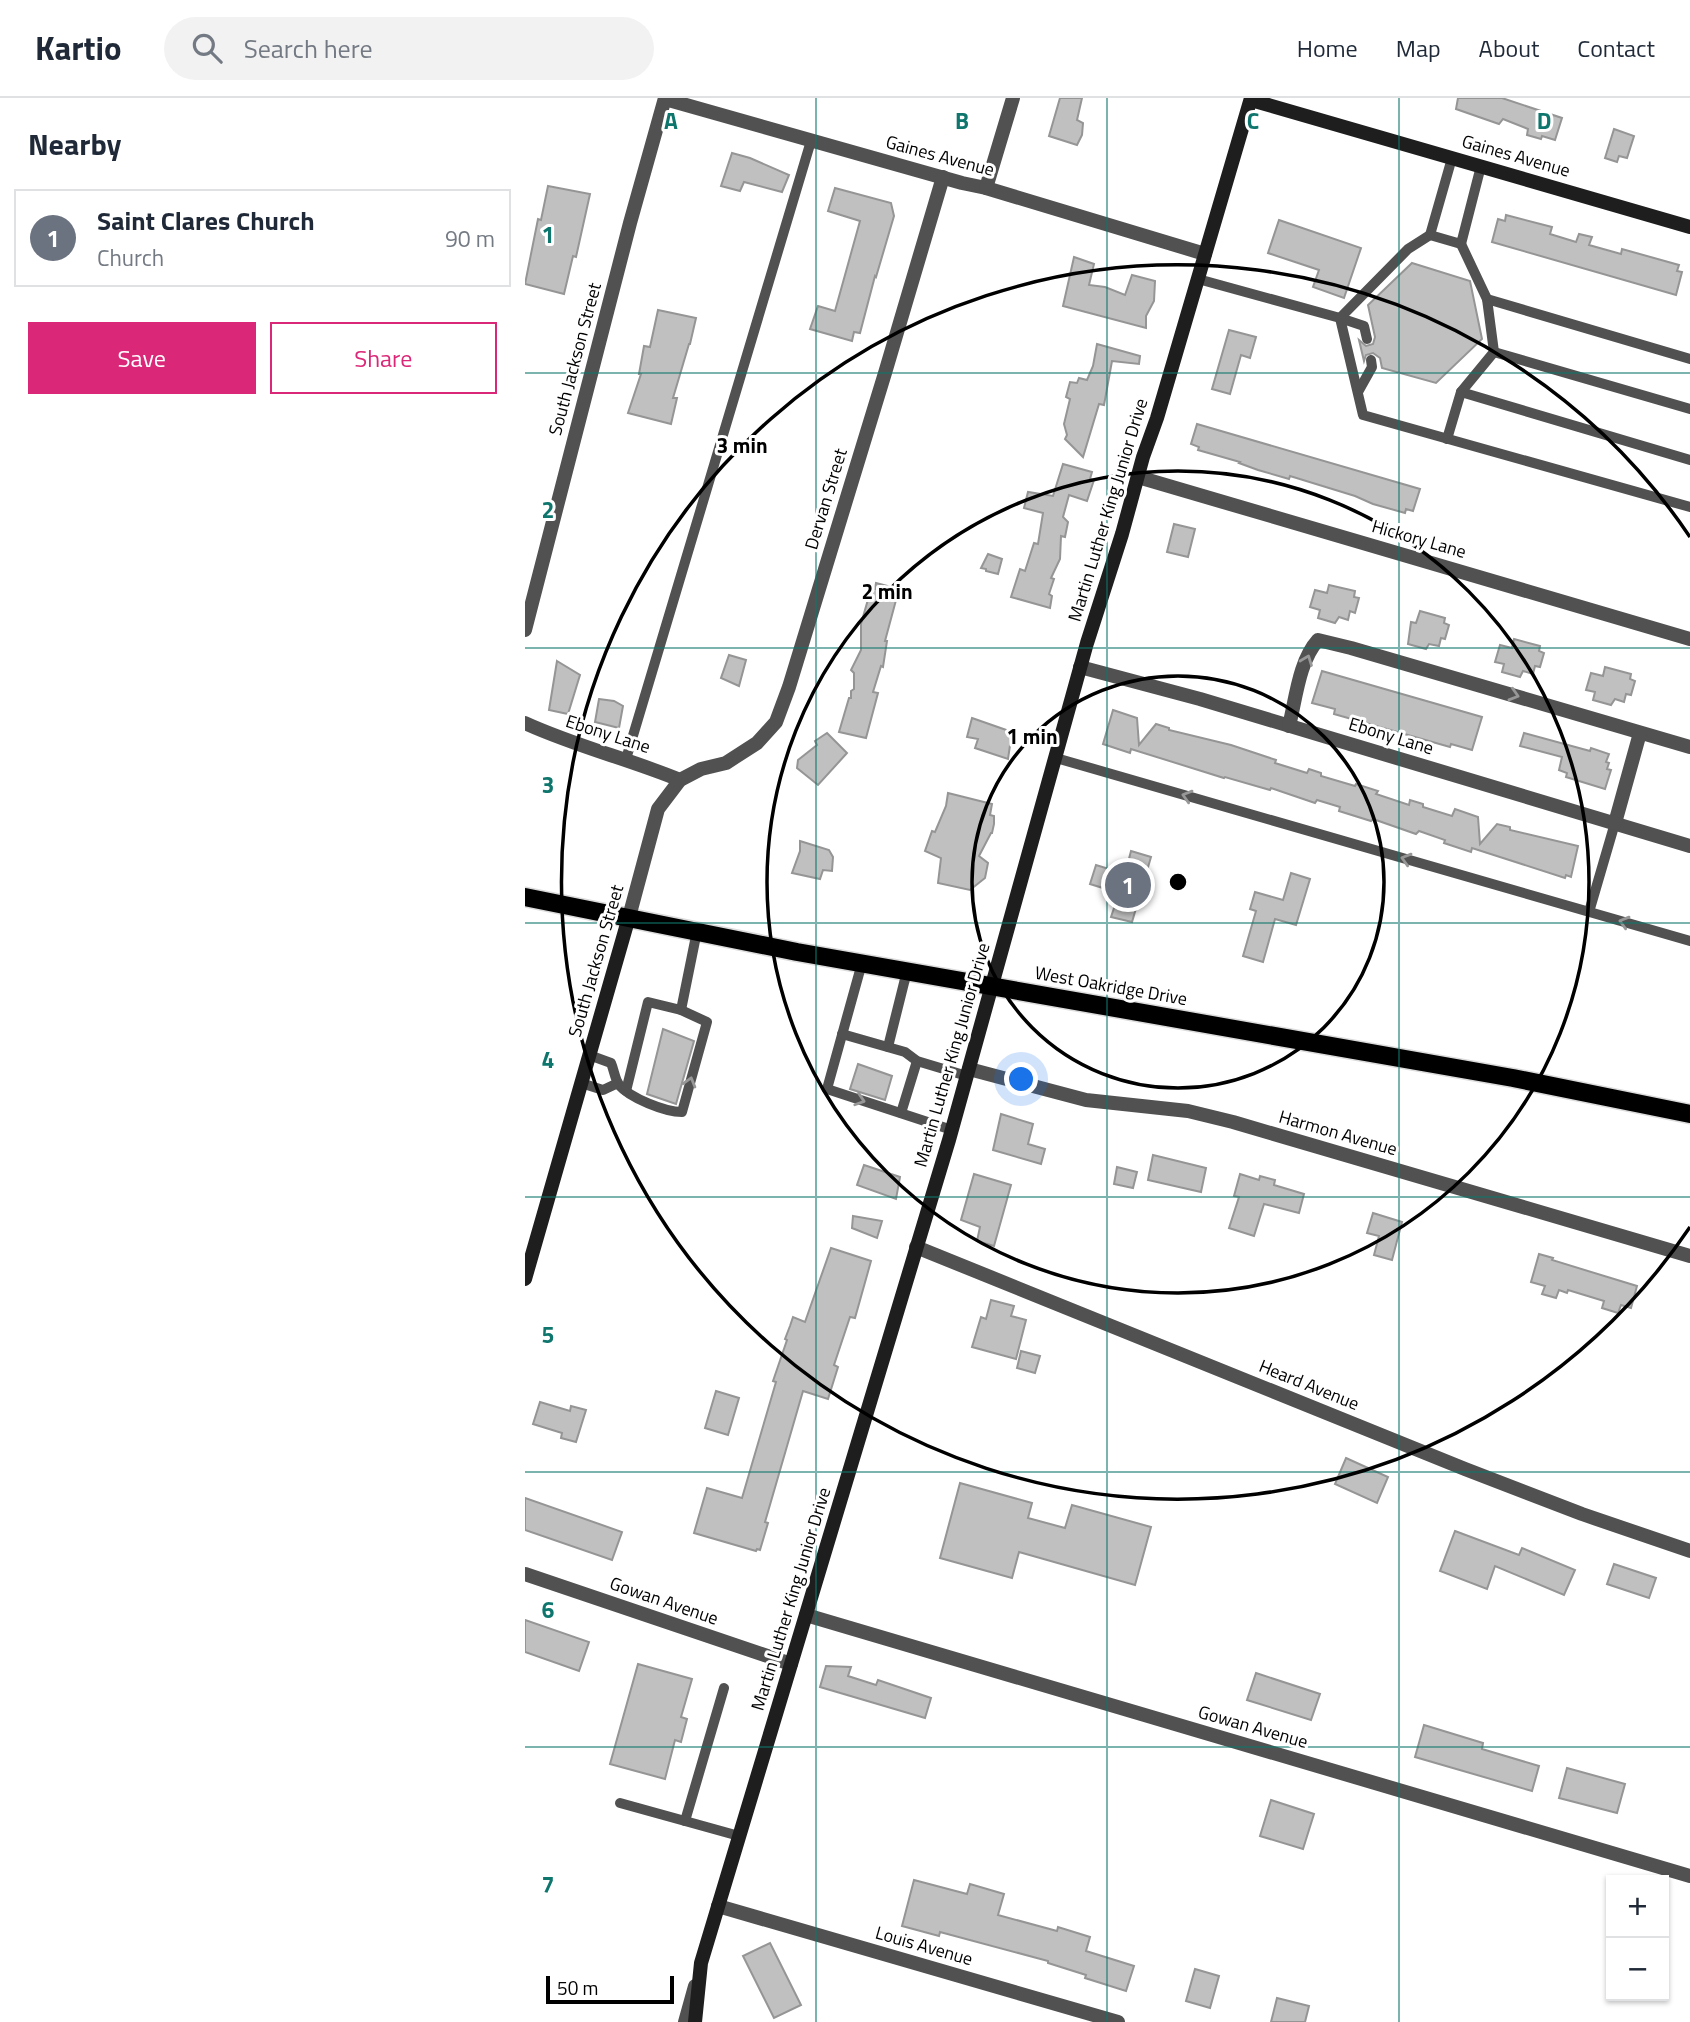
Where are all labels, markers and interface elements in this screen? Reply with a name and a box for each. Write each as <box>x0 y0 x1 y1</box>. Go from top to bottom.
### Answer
search box <box>164 17 654 80</box>
text: Kartio <box>35 23 122 73</box>
icon: search <box>188 29 226 67</box>
text: Search here <box>244 29 373 68</box>
text: Home <box>1297 30 1358 66</box>
text: Map <box>1396 30 1441 66</box>
text: About <box>1479 30 1539 66</box>
text: Contact <box>1577 30 1655 66</box>
text: A <box>664 103 678 138</box>
text: B <box>955 103 969 138</box>
text: C <box>1247 103 1259 138</box>
text: D <box>1537 103 1551 138</box>
text: Nearby <box>28 121 121 167</box>
street label: Gaines Avenue <box>1459 127 1573 184</box>
street label: Gaines Avenue <box>883 128 997 183</box>
text: Saint Clares Church <box>97 201 315 240</box>
text: 1 <box>542 217 554 252</box>
text: 1 <box>47 221 59 256</box>
text: 90 m <box>445 221 495 256</box>
text: Church <box>97 240 164 275</box>
street label: South Jackson Street <box>541 279 608 438</box>
button: Save <box>28 322 256 394</box>
button: Share <box>270 322 497 394</box>
street label: Martin Luther King Junior Drive <box>1061 395 1154 625</box>
text: 3 min <box>716 429 768 461</box>
street label: Dervan Street <box>797 444 854 553</box>
text: 2 <box>542 492 554 527</box>
street label: Hickory Lane <box>1369 512 1470 565</box>
text: 2 min <box>861 575 913 607</box>
one-way arrow <box>1299 654 1313 667</box>
one-way arrow <box>1508 687 1520 702</box>
street label: Ebony Lane <box>562 707 654 760</box>
street label: Ebony Lane <box>1345 710 1437 761</box>
text: 1 min <box>1006 720 1058 752</box>
text: 3 <box>542 767 554 802</box>
one-way arrow <box>1182 789 1194 804</box>
one-way arrow <box>1400 853 1412 867</box>
pin: 1 <box>1105 859 1151 911</box>
centre of rings <box>1166 870 1190 894</box>
street label: South Jackson Street <box>561 881 630 1040</box>
one-way arrow <box>1619 916 1631 931</box>
street label: Martin Luther King Junior Drive <box>907 940 996 1170</box>
street label: West Oakridge Drive <box>1033 959 1189 1012</box>
text: 4 <box>542 1042 554 1077</box>
your location <box>1004 1062 1038 1096</box>
one-way arrow <box>682 1076 697 1088</box>
one-way arrow <box>853 1092 865 1106</box>
street label: Harmon Avenue <box>1276 1103 1400 1162</box>
text: 5 <box>542 1317 554 1352</box>
street label: Heard Avenue <box>1255 1352 1363 1417</box>
street label: Martin Luther King Junior Drive <box>744 1484 837 1714</box>
street label: Gowan Avenue <box>606 1569 722 1632</box>
text: 6 <box>542 1592 555 1627</box>
street label: Gowan Avenue <box>1195 1698 1311 1755</box>
text: 7 <box>542 1867 554 1902</box>
map controls <box>1606 1875 1669 2001</box>
button: + <box>1606 1875 1669 1938</box>
street label: Louis Avenue <box>872 1919 976 1972</box>
button: − <box>1606 1938 1669 2001</box>
scale bar <box>546 1973 674 2005</box>
text: 50 m <box>557 1973 598 2002</box>

